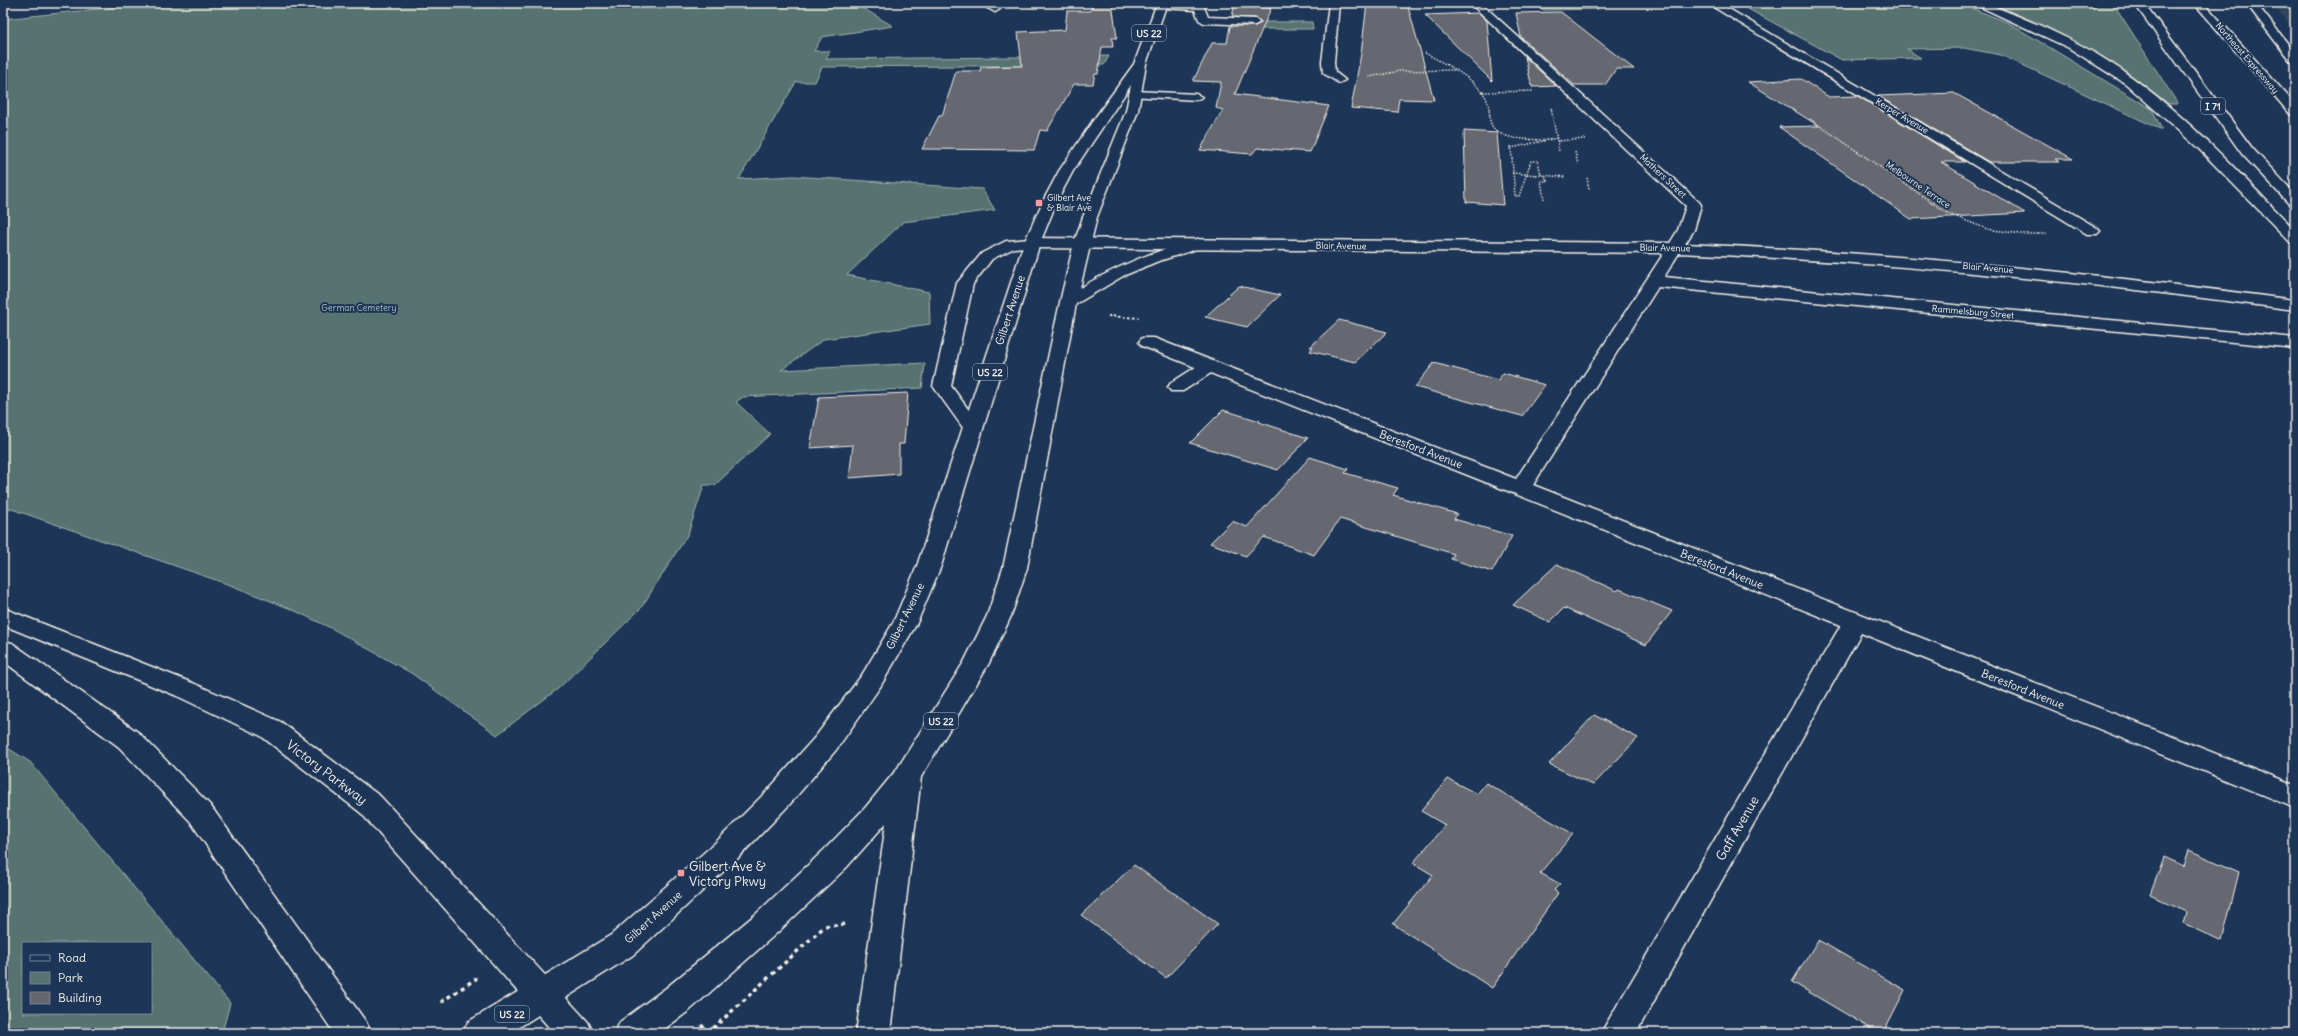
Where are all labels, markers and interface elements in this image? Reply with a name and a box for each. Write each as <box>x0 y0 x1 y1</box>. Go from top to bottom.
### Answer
street label: Northeast Expressway <box>2213 20 2281 96</box>
road number: US 22 <box>1132 25 1166 41</box>
street label: Kerper Avenue <box>1874 95 1931 136</box>
road number: I 71 <box>2201 98 2225 114</box>
street label: Mathers Street <box>1638 151 1689 200</box>
street label: Melbourne Terrace <box>1884 159 1953 210</box>
place label: Gilbert Ave & Blair Ave <box>1047 192 1092 213</box>
marker: Gilbert Ave & Blair Ave <box>1034 198 1044 208</box>
street label: Blair Avenue <box>1315 240 1367 251</box>
street label: Blair Avenue <box>1639 242 1691 253</box>
street label: Blair Avenue <box>1962 260 2014 275</box>
street label: Gilbert Avenue <box>992 273 1028 347</box>
park label: German Cemetery <box>321 302 397 313</box>
street label: Rammelsburg Street <box>1931 302 2015 321</box>
road number: US 22 <box>973 364 1007 380</box>
street label: Beresford Avenue <box>1377 427 1465 471</box>
street label: Beresford Avenue <box>1678 546 1766 592</box>
street label: Gilbert Avenue <box>883 580 927 652</box>
street label: Beresford Avenue <box>1979 666 2067 712</box>
road number: US 22 <box>924 713 958 729</box>
street label: Victory Parkway <box>283 736 371 808</box>
street label: Gaff Avenue <box>1712 793 1763 864</box>
place label: Gilbert Ave & Victory Pkwy <box>689 858 766 890</box>
marker: Gilbert Ave & Victory Pkwy <box>676 868 686 878</box>
street label: Gilbert Avenue <box>621 887 685 946</box>
legend <box>22 942 152 1014</box>
text: Road <box>58 950 86 965</box>
text: Park <box>58 970 83 985</box>
text: Building <box>58 990 102 1005</box>
road number: US 22 <box>495 1006 529 1022</box>

